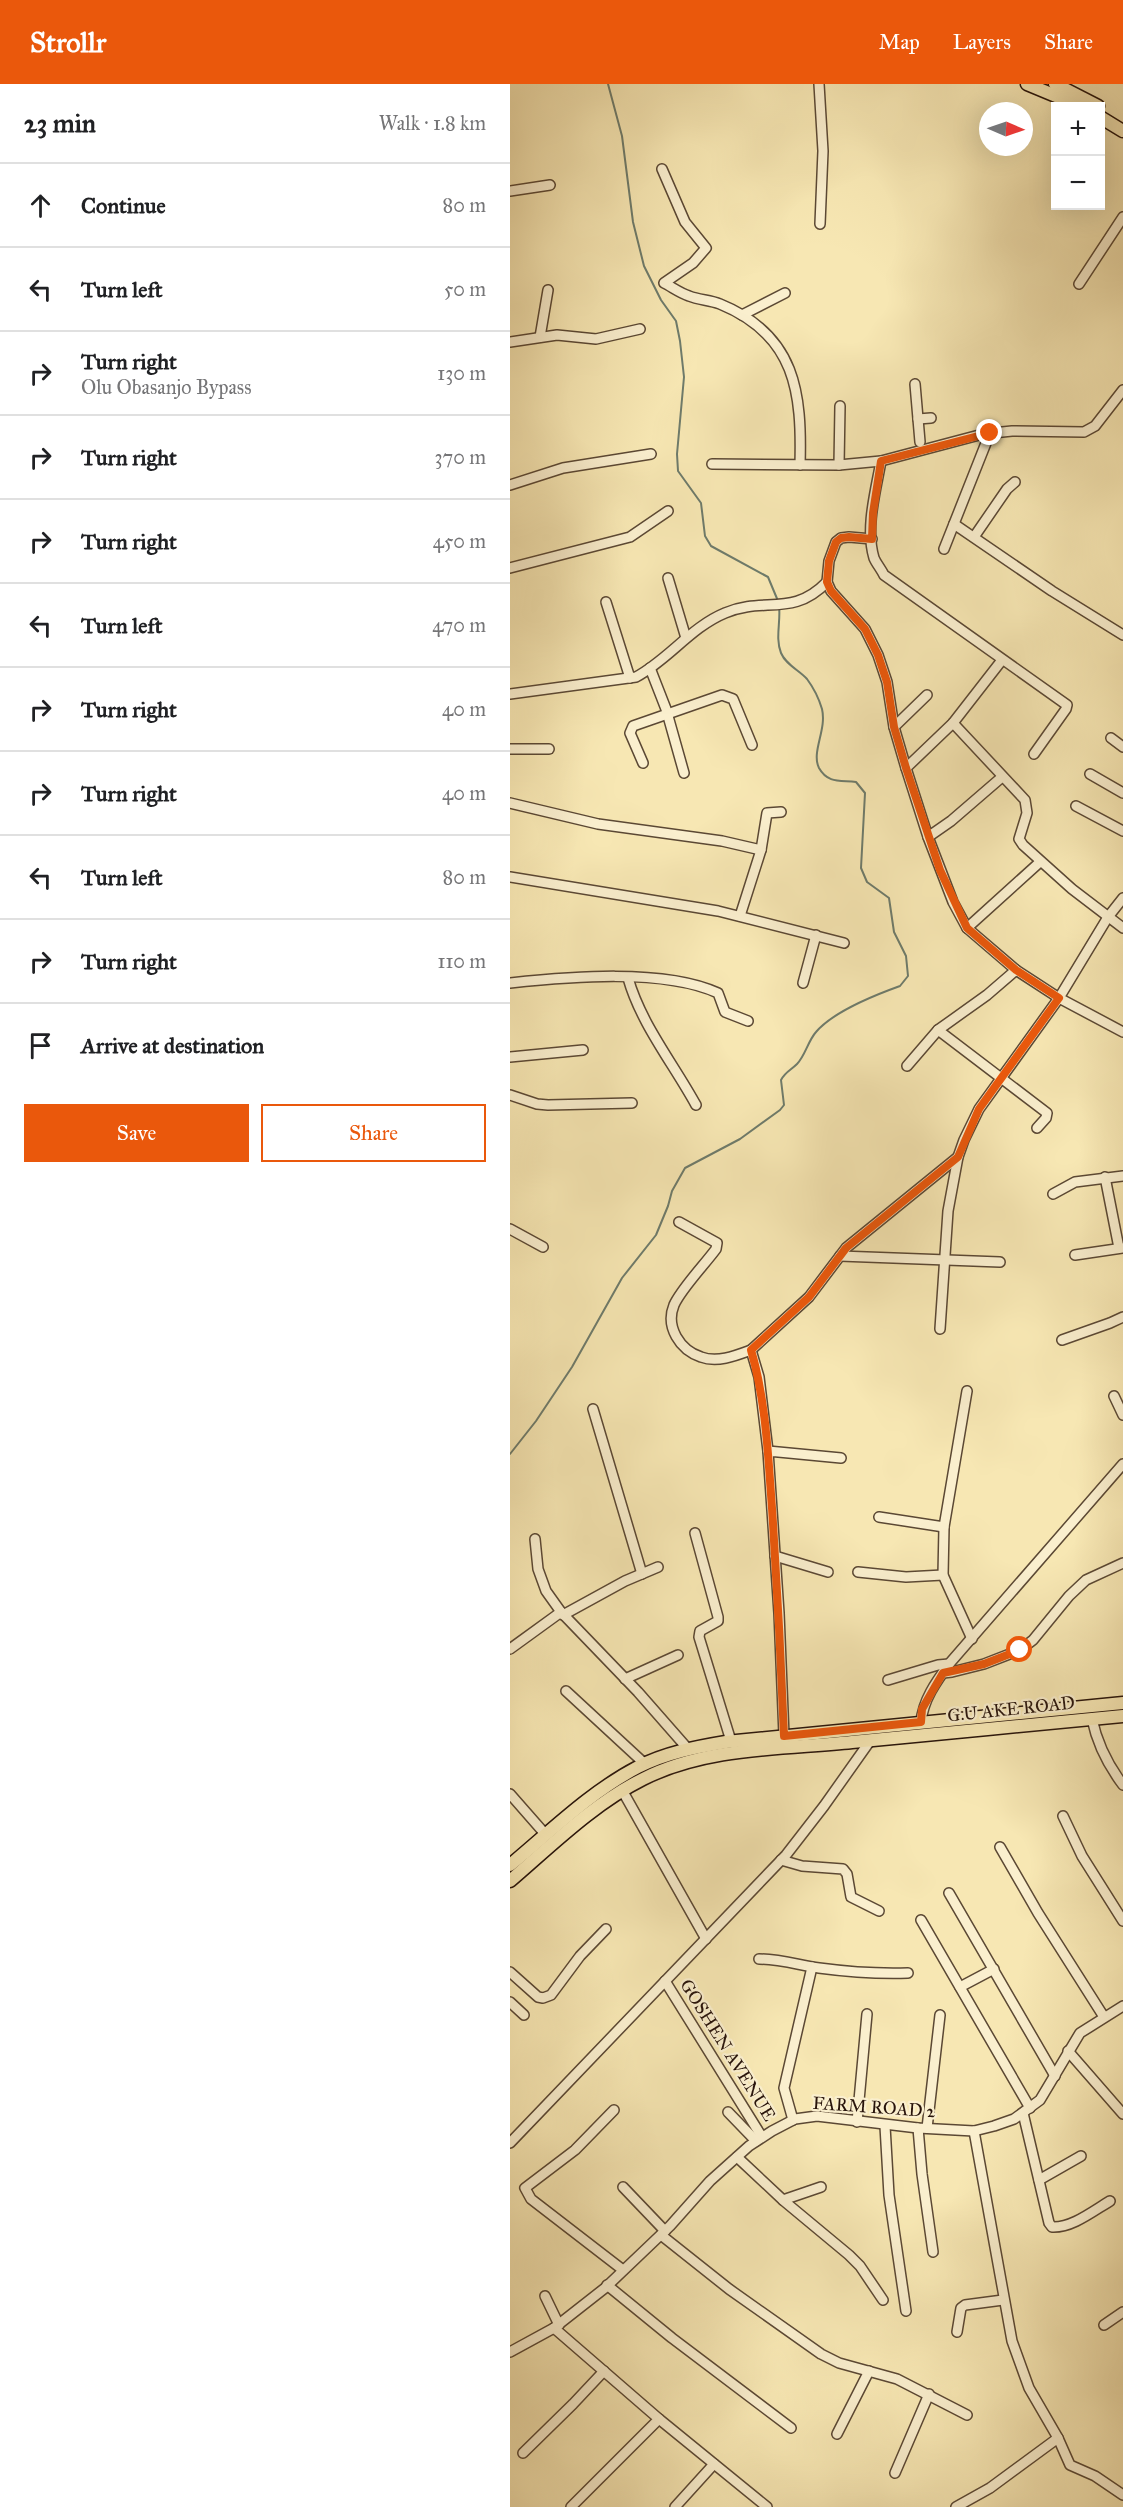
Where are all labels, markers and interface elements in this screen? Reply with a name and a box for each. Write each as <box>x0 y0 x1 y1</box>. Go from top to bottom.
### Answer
text: Strollr <box>30 25 106 60</box>
text: Map <box>879 29 920 55</box>
text: Layers <box>953 29 1011 55</box>
text: Share <box>1044 29 1093 55</box>
north arrow <box>979 102 1033 156</box>
map controls <box>1051 102 1105 210</box>
button: + <box>1051 102 1105 156</box>
text: 23 min <box>24 107 96 139</box>
text: Walk · 1.8 km <box>379 111 486 135</box>
button: − <box>1051 156 1105 210</box>
icon: ahead <box>24 189 57 222</box>
text: Continue <box>81 192 166 219</box>
text: 80 m <box>443 193 486 217</box>
icon: left <box>24 273 57 306</box>
text: Turn left <box>81 276 163 303</box>
text: 50 m <box>444 277 486 301</box>
text: Turn right <box>81 348 177 375</box>
icon: right <box>24 357 57 390</box>
text: 130 m <box>437 361 486 385</box>
text: Olu Obasanjo Bypass <box>81 375 251 399</box>
route end <box>976 419 1002 445</box>
icon: right <box>24 441 57 474</box>
text: Turn right <box>81 444 177 471</box>
text: 370 m <box>435 445 486 469</box>
icon: right <box>24 525 57 558</box>
text: Turn right <box>81 528 177 555</box>
text: 450 m <box>433 529 486 553</box>
icon: left <box>24 609 57 642</box>
text: Turn left <box>81 612 163 639</box>
text: 470 m <box>432 613 486 637</box>
icon: right <box>24 693 57 726</box>
text: Turn right <box>81 696 177 723</box>
text: 40 m <box>442 697 486 721</box>
icon: right <box>24 777 57 810</box>
text: Turn right <box>81 780 177 807</box>
text: 40 m <box>442 781 486 805</box>
icon: left <box>24 861 57 894</box>
text: Turn left <box>81 864 163 891</box>
text: 80 m <box>443 865 486 889</box>
icon: right <box>24 945 57 978</box>
text: Turn right <box>81 948 177 975</box>
text: 110 m <box>438 949 486 973</box>
icon: arrive <box>24 1029 57 1062</box>
text: Arrive at destination <box>81 1032 264 1059</box>
button: Save <box>24 1104 249 1162</box>
button: Share <box>261 1104 486 1162</box>
route start <box>1006 1636 1032 1662</box>
street label: G.U AKE ROAD <box>946 1691 1076 1727</box>
street label: GOSHEN AVENUE <box>675 1975 781 2125</box>
street label: FARM ROAD 2 <box>812 2092 936 2122</box>

